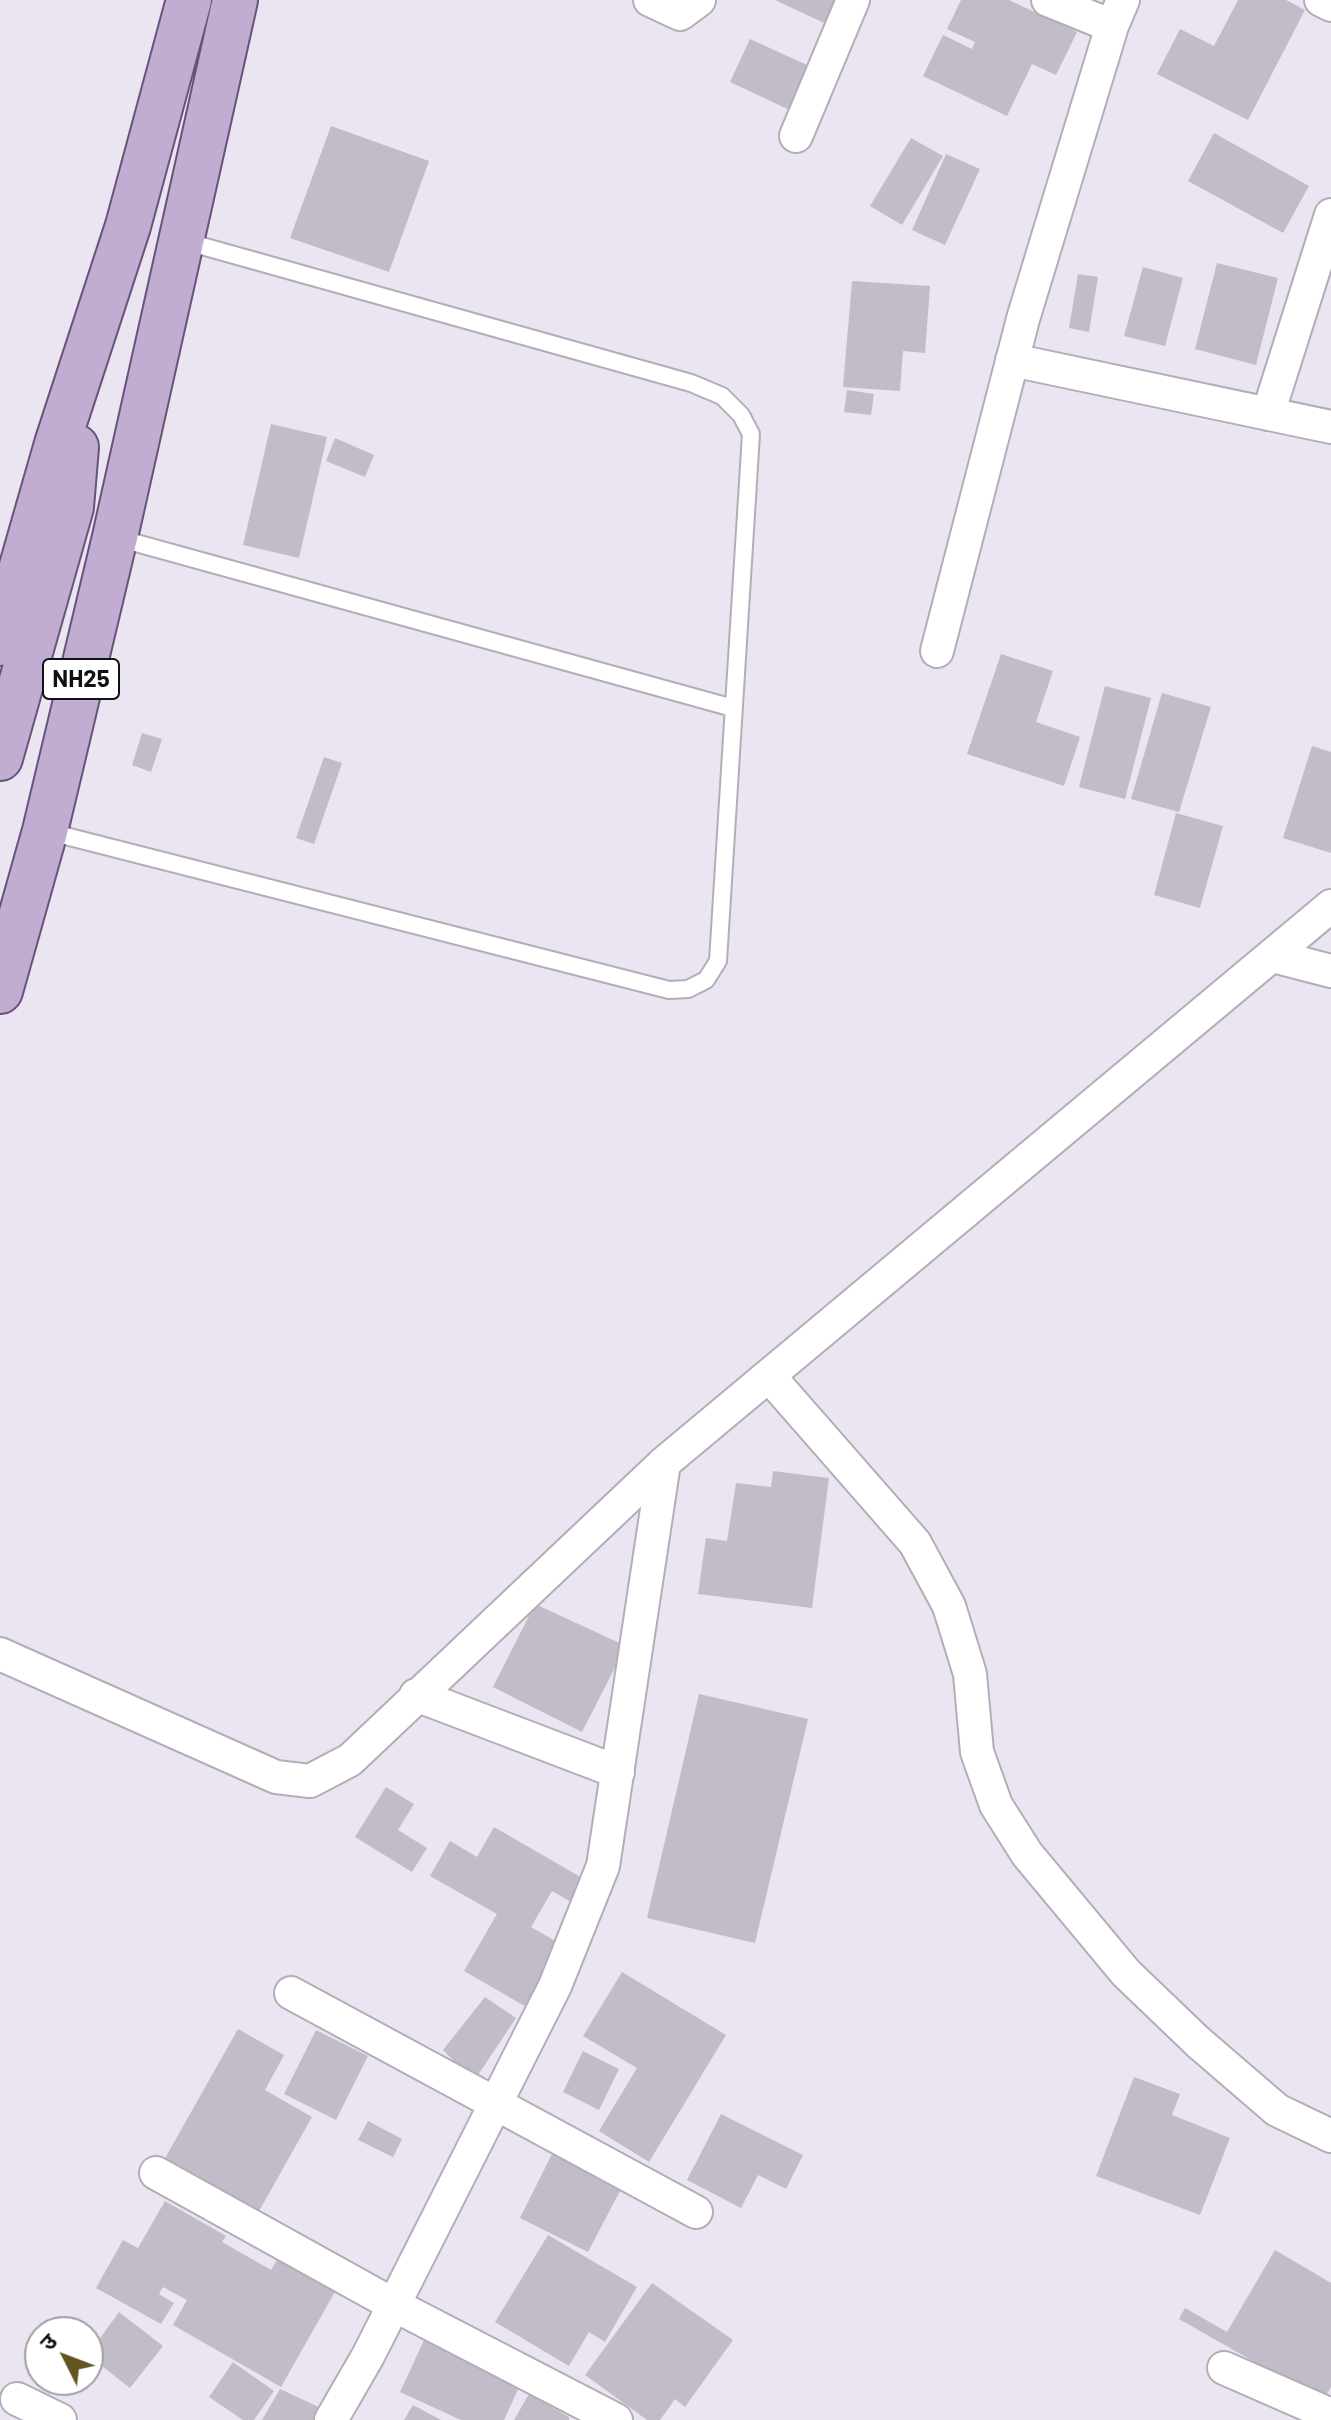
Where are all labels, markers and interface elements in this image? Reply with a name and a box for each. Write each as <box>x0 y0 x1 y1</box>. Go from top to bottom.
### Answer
road number: NH25 <box>43 659 119 699</box>
north arrow <box>24 2316 104 2396</box>
text: उ <box>34 2328 62 2355</box>

